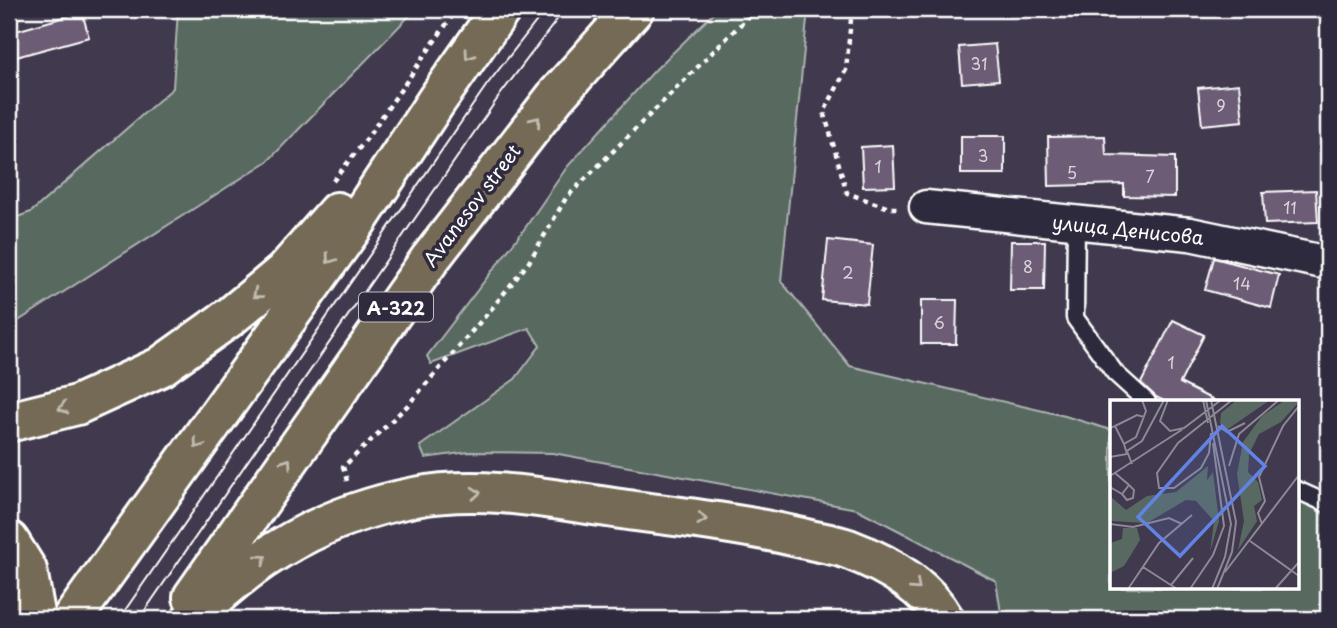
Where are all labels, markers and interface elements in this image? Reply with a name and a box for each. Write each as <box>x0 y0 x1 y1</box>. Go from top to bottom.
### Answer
one-way arrow <box>465 47 477 60</box>
house number: 31 <box>971 51 987 75</box>
house number: 9 <box>1216 93 1226 117</box>
one-way arrow <box>528 116 540 129</box>
street label: Avanesov street <box>416 138 526 272</box>
house number: 3 <box>978 143 988 167</box>
house number: 1 <box>874 154 882 178</box>
house number: 5 <box>1067 160 1077 184</box>
house number: 7 <box>1145 164 1155 188</box>
house number: 11 <box>1283 195 1297 219</box>
street label: улица Денисова <box>1051 207 1205 251</box>
one-way arrow <box>326 251 338 264</box>
house number: 8 <box>1023 254 1033 278</box>
house number: 2 <box>842 260 854 284</box>
house number: 14 <box>1233 271 1251 295</box>
one-way arrow <box>253 286 266 298</box>
road number: А-322 <box>359 292 433 321</box>
house number: 6 <box>933 310 945 334</box>
house number: 1 <box>1167 350 1175 374</box>
one-way arrow <box>57 400 69 415</box>
inset map <box>1110 400 1298 590</box>
one-way arrow <box>194 436 206 449</box>
one-way arrow <box>279 458 291 471</box>
one-way arrow <box>471 485 482 500</box>
one-way arrow <box>696 512 707 527</box>
one-way arrow <box>254 554 267 567</box>
one-way arrow <box>908 578 921 590</box>

